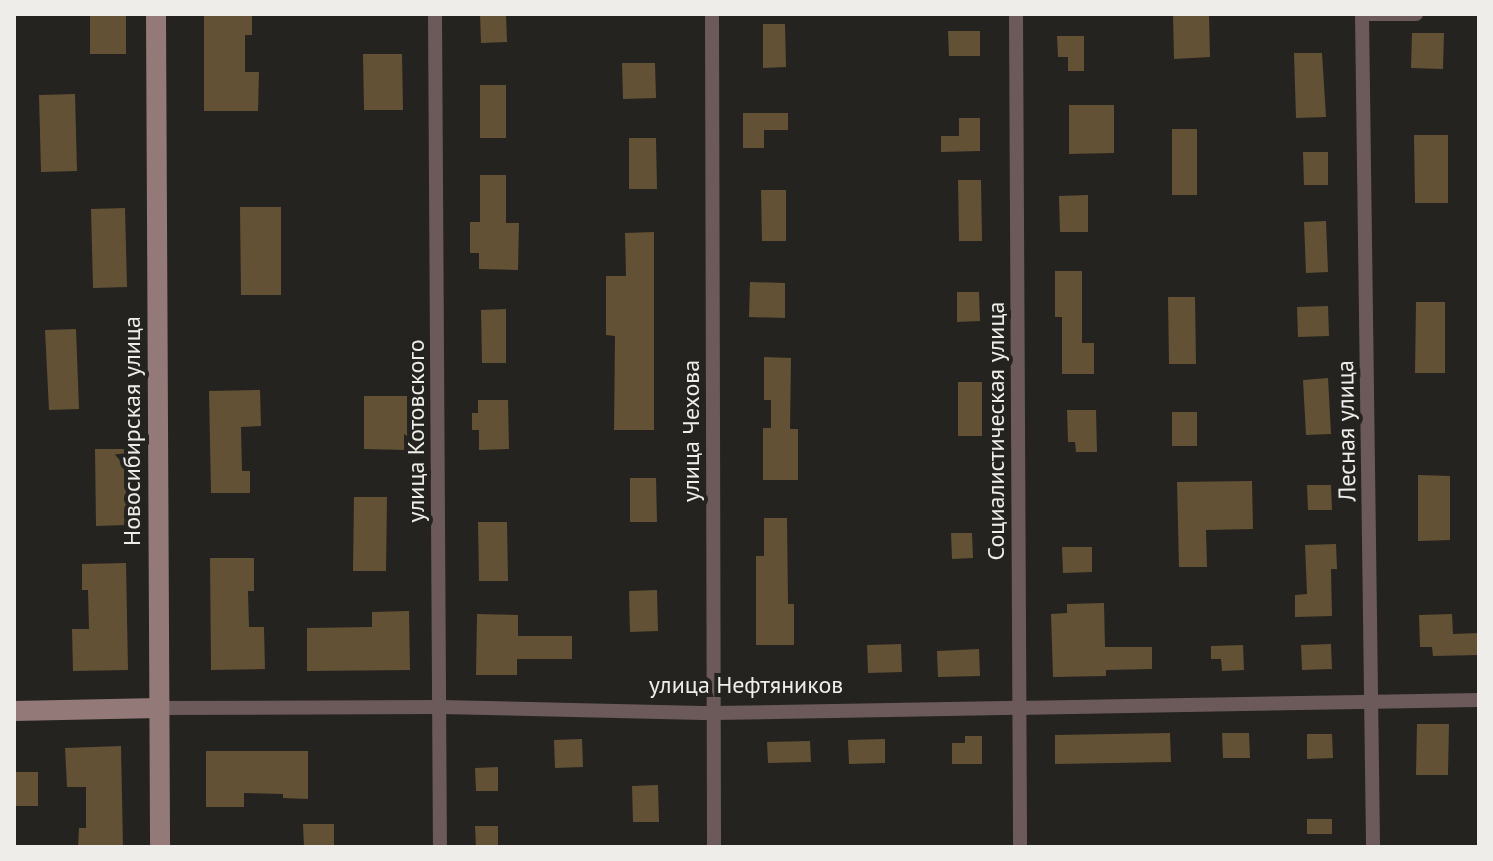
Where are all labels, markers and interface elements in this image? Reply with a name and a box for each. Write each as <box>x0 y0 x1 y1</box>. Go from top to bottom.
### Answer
street label: Социалистическая улица <box>982 302 1010 560</box>
street label: Новосибирская улица <box>118 316 146 546</box>
street label: улица Котовского <box>402 339 430 523</box>
street label: улица Чехова <box>677 360 705 502</box>
street label: Лесная улица <box>1330 360 1362 502</box>
street label: улица Нефтяников <box>649 671 843 699</box>

